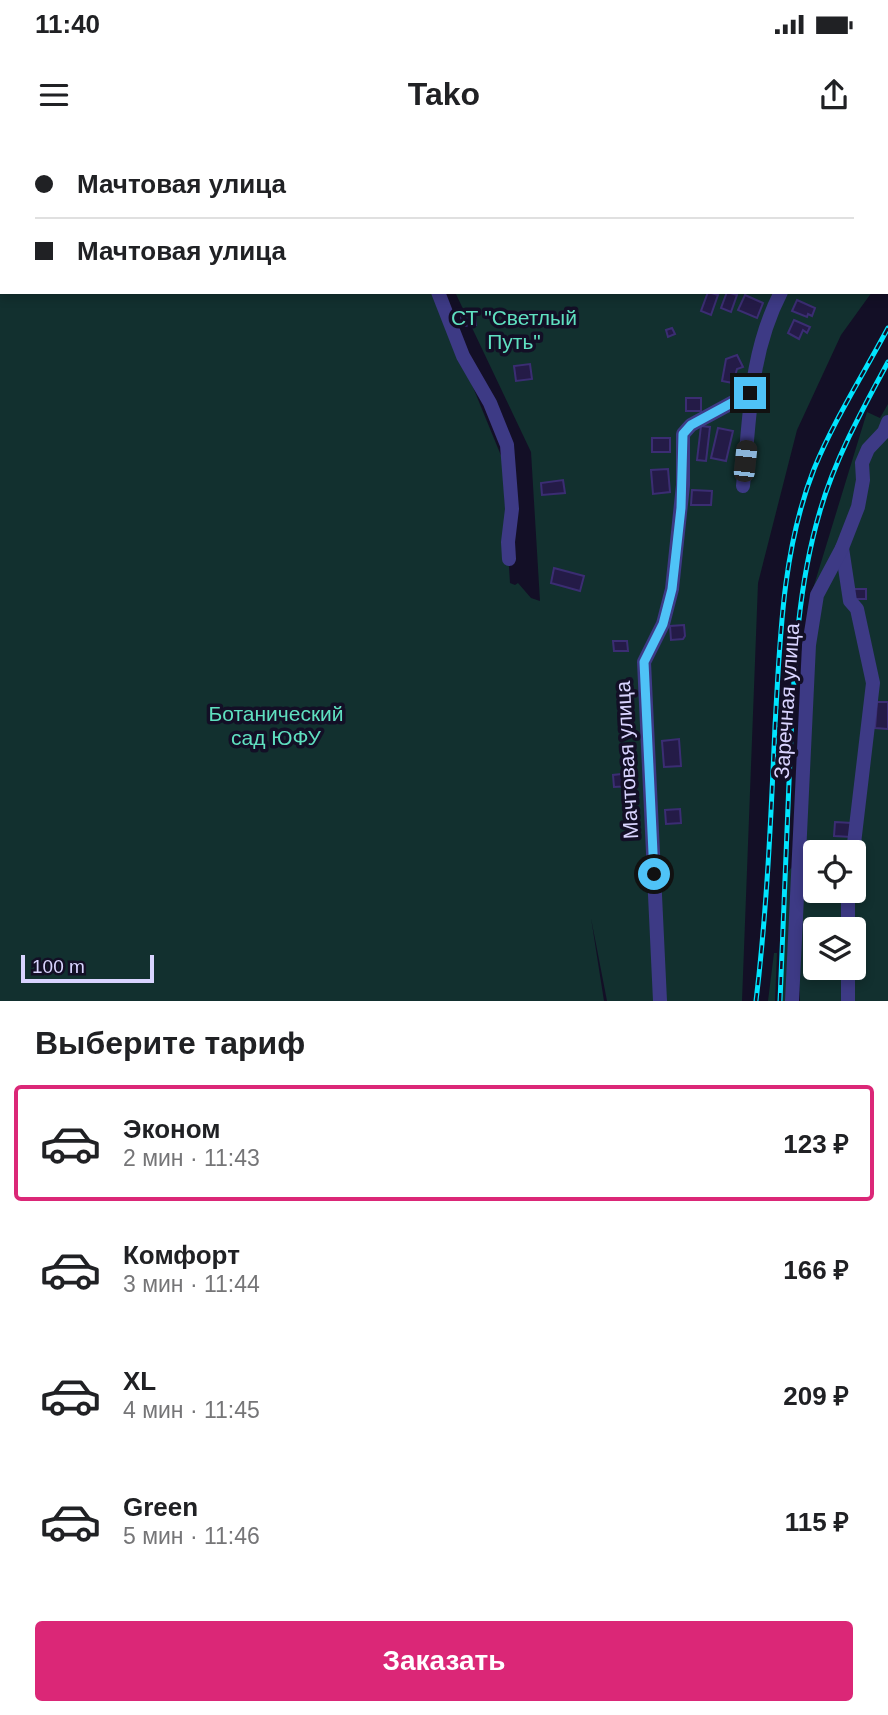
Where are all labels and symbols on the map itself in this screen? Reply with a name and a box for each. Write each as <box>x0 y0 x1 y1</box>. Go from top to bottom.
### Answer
park label: СТ "Светлый Путь" <box>451 306 577 353</box>
route end <box>734 377 766 409</box>
car <box>733 439 758 483</box>
street label: Заречная улица <box>770 622 803 780</box>
street label: Мачтовая улица <box>611 680 642 840</box>
park label: Ботанический сад ЮФУ <box>208 702 344 749</box>
route start <box>638 858 670 890</box>
scale bar <box>21 952 154 984</box>

